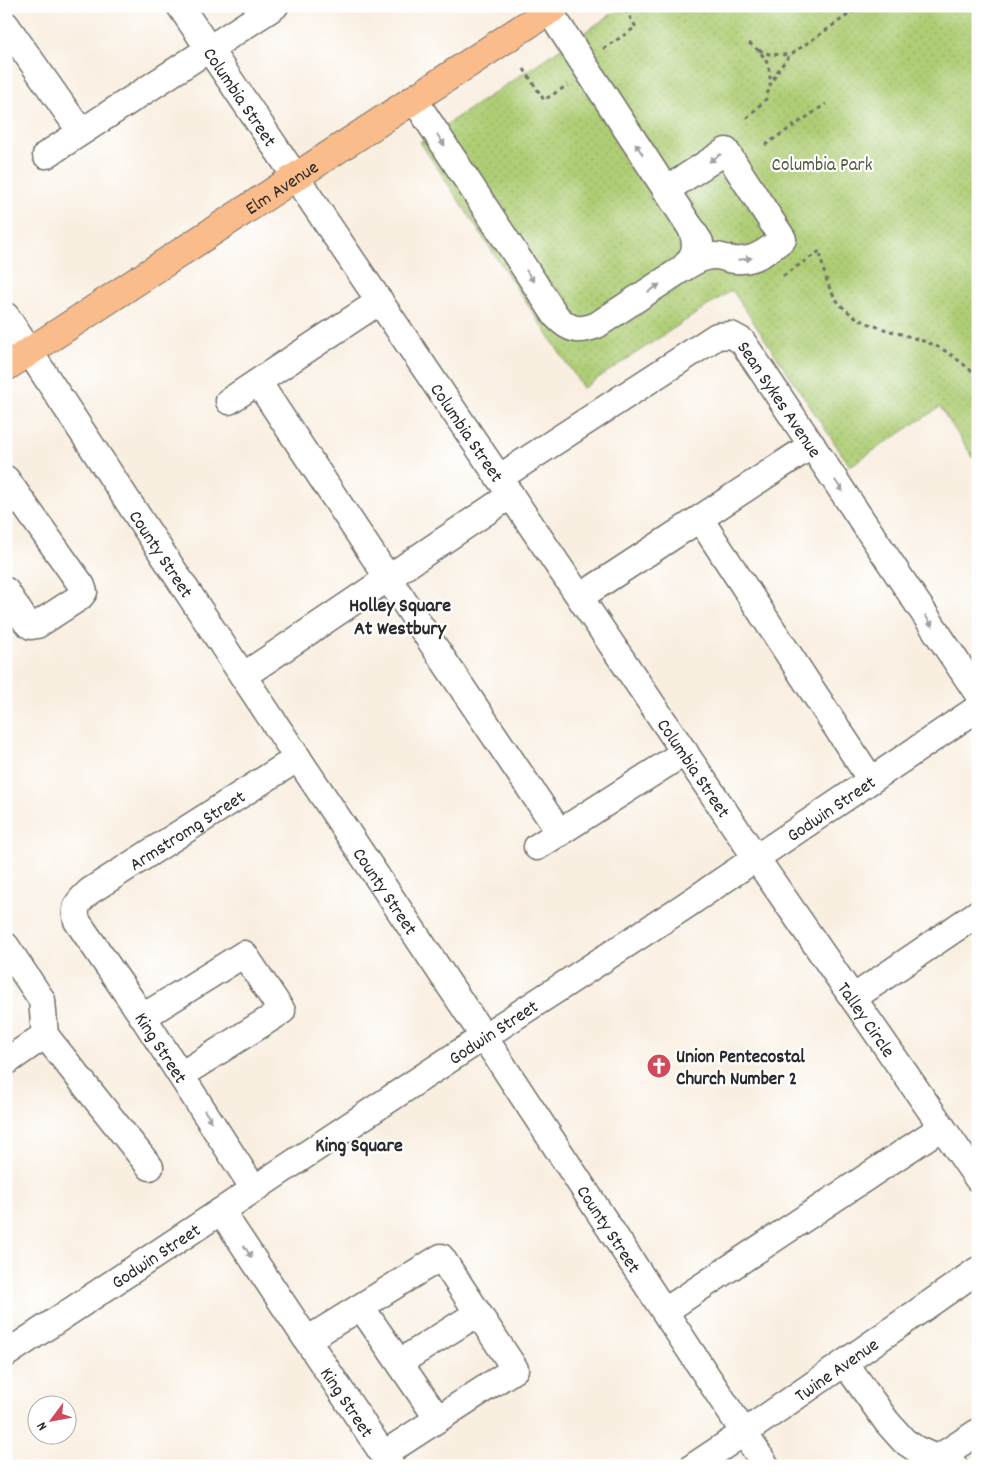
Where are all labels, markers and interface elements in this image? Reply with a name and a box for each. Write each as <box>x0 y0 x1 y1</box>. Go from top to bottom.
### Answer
street label: Columbia Street <box>195 43 282 153</box>
one-way arrow <box>436 133 446 146</box>
one-way arrow <box>635 143 644 156</box>
one-way arrow <box>708 153 722 163</box>
park label: Columbia Park <box>772 153 873 180</box>
street label: Elm Avenue <box>241 155 325 223</box>
one-way arrow <box>737 255 753 263</box>
one-way arrow <box>525 269 534 282</box>
one-way arrow <box>647 283 660 293</box>
street label: Sean Sykes Avenue <box>729 337 826 464</box>
street label: Columbia Street <box>422 379 508 489</box>
one-way arrow <box>834 479 844 492</box>
street label: County Street <box>120 506 198 604</box>
district label: Holley Square At Westbury <box>349 593 451 644</box>
one-way arrow <box>924 614 934 627</box>
street label: Columbia Street <box>648 714 735 824</box>
street label: Godwin Street <box>783 771 882 850</box>
street label: Armstromg Street <box>125 785 252 879</box>
street label: County Street <box>344 843 422 942</box>
street label: Talley Circle <box>829 978 900 1064</box>
street label: Godwin Street <box>444 995 545 1073</box>
street label: King Street <box>126 1008 192 1090</box>
place label: Union Pentecostal Church Number 2 <box>676 1045 805 1094</box>
church icon: Union Pentecostal Church Number 2 <box>646 1053 672 1079</box>
one-way arrow <box>203 1110 212 1123</box>
district label: King Square <box>315 1133 403 1161</box>
street label: County Street <box>568 1181 646 1279</box>
street label: Godwin Street <box>107 1218 207 1297</box>
one-way arrow <box>244 1245 253 1258</box>
street label: Twine Avenue <box>790 1333 885 1410</box>
street label: King Street <box>312 1363 379 1444</box>
north arrow <box>28 1394 78 1444</box>
text: N <box>32 1418 53 1434</box>

